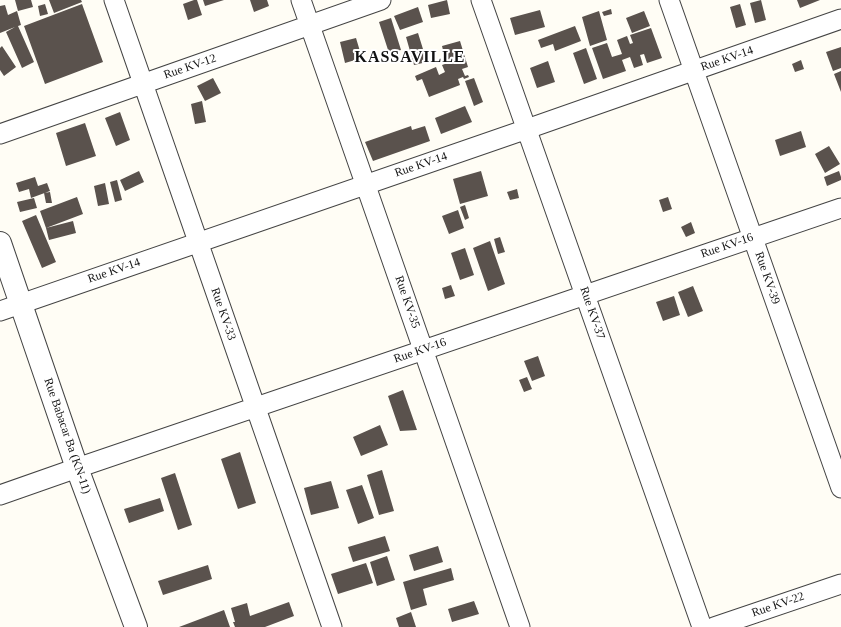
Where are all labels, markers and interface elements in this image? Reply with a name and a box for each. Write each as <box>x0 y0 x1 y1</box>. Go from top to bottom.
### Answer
street label: Rue KV-14 <box>699 43 755 75</box>
district label: KASSAVILLE <box>354 48 466 68</box>
street label: Rue KV-12 <box>162 51 218 83</box>
street label: Rue KV-14 <box>393 149 449 181</box>
street label: Rue KV-16 <box>699 230 755 262</box>
street label: Rue KV-39 <box>751 250 783 306</box>
street label: Rue KV-14 <box>86 255 142 287</box>
street label: Rue KV-35 <box>391 274 423 330</box>
street label: Rue KV-37 <box>576 285 608 341</box>
street label: Rue KV-33 <box>207 286 239 342</box>
street label: Rue KV-16 <box>392 335 448 367</box>
street label: Rue Babacar Ba (KN-11) <box>40 376 94 496</box>
street label: Rue KV-22 <box>750 589 806 621</box>

